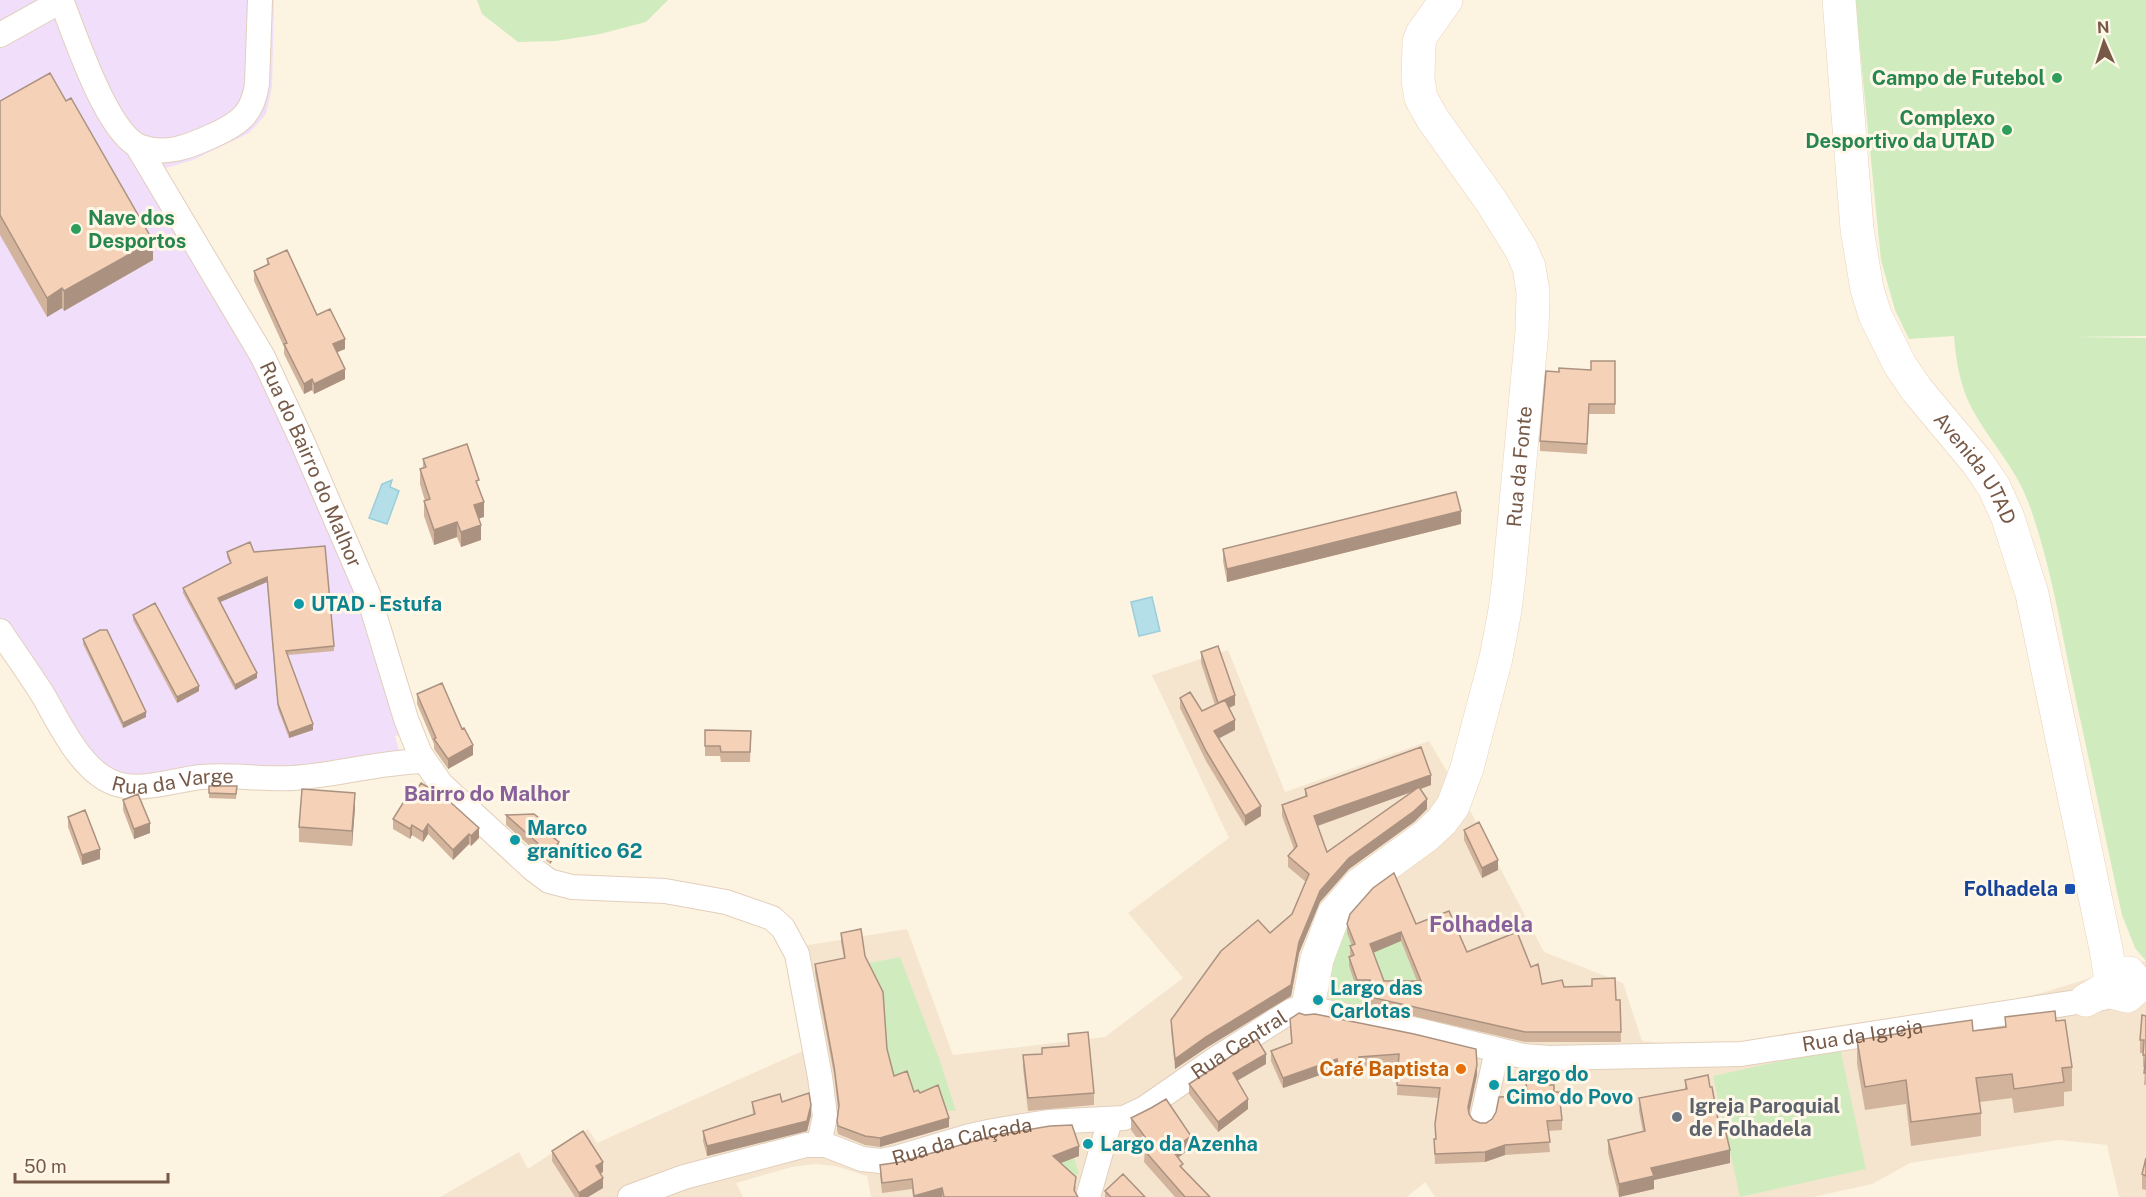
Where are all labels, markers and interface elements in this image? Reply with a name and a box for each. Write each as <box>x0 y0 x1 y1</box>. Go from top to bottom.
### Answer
north arrow <box>2074 12 2134 72</box>
text: N <box>2096 18 2110 37</box>
place label: Campo de Futebol <box>1872 66 2045 90</box>
marker: Campo de Futebol <box>2050 71 2064 85</box>
place label: Complexo Desportivo da UTAD <box>1805 106 1995 153</box>
marker: Complexo Desportivo da UTAD <box>2000 123 2014 137</box>
place label: Nave dos Desportos <box>88 206 186 253</box>
marker: Nave dos Desportos <box>69 222 83 236</box>
street label: Rua do Bairro do Malhor <box>255 358 367 571</box>
street label: Rua da Fonte <box>1502 405 1537 528</box>
street label: Avenida UTAD <box>1929 407 2021 528</box>
place label: UTAD - Estufa <box>311 592 442 616</box>
marker: UTAD - Estufa <box>292 597 306 611</box>
street label: Rua da Varge <box>109 764 234 799</box>
district label: Bairro do Malhor <box>404 781 571 806</box>
place label: Marco granítico 62 <box>527 816 643 863</box>
marker: Marco granítico 62 <box>508 833 522 847</box>
place label: Folhadela <box>1964 877 2058 901</box>
marker: Folhadela <box>2063 882 2077 896</box>
district label: Folhadela <box>1429 911 1533 937</box>
place label: Largo das Carlotas <box>1330 976 1423 1023</box>
marker: Largo das Carlotas <box>1311 993 1325 1007</box>
street label: Rua Central <box>1186 1005 1291 1084</box>
street label: Rua da Igreja <box>1800 1014 1924 1056</box>
place label: Café Baptista <box>1319 1057 1449 1081</box>
marker: Café Baptista <box>1454 1062 1468 1076</box>
place label: Largo do Cimo do Povo <box>1506 1062 1633 1109</box>
marker: Largo do Cimo do Povo <box>1487 1078 1501 1092</box>
place label: Igreja Paroquial de Folhadela <box>1689 1094 1840 1141</box>
marker: Igreja Paroquial de Folhadela <box>1670 1110 1684 1124</box>
street label: Rua da Calçada <box>889 1113 1034 1171</box>
place label: Largo da Azenha <box>1100 1132 1258 1156</box>
marker: Largo da Azenha <box>1081 1137 1095 1151</box>
scale bar <box>15 1146 168 1184</box>
text: 50 m <box>24 1156 67 1177</box>

